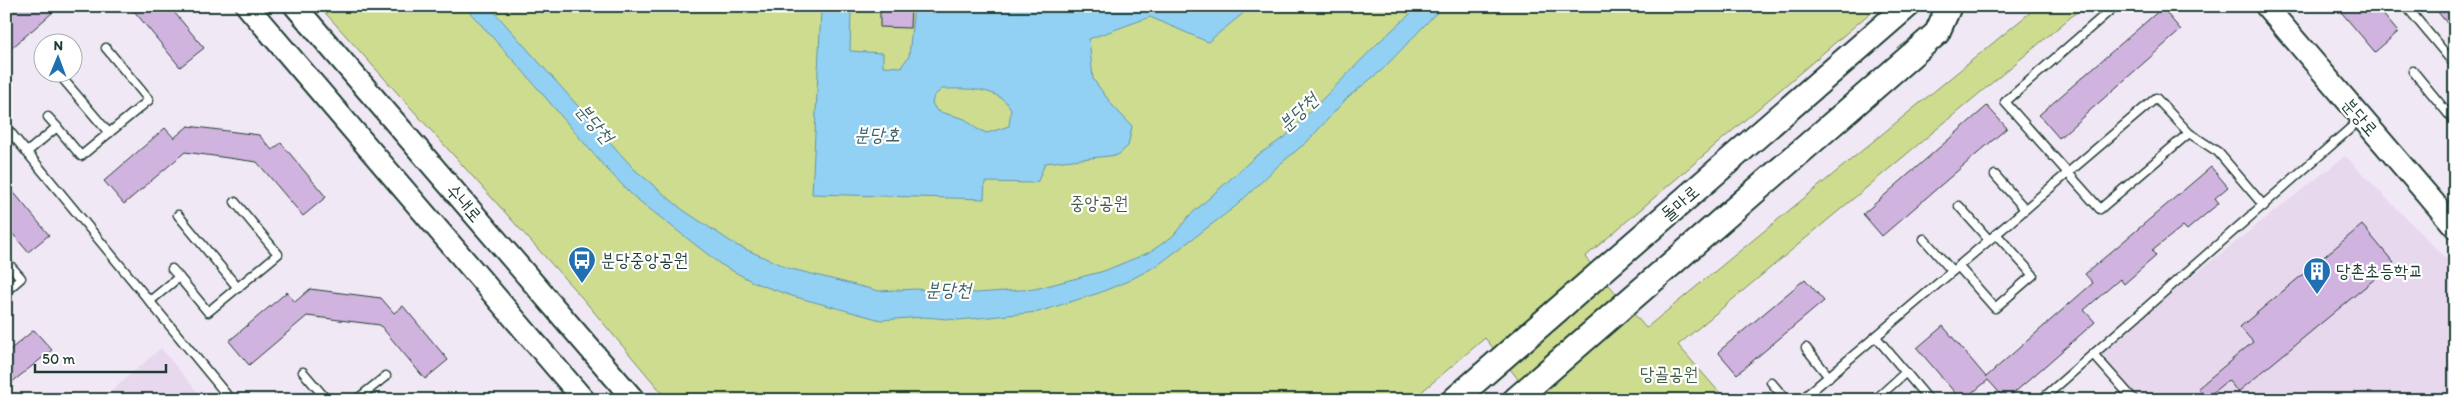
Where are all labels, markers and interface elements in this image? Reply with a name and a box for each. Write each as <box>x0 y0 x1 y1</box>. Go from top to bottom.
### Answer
north arrow <box>32 32 82 82</box>
text: N <box>53 37 63 54</box>
water label: 분당천 <box>1273 87 1324 136</box>
street label: 분당로 <box>2337 93 2383 141</box>
water label: 분당천 <box>571 98 620 149</box>
water label: 분당호 <box>854 123 900 146</box>
street label: 수내로 <box>441 179 487 227</box>
street label: 돌마로 <box>1656 180 1704 226</box>
park label: 중앙공원 <box>1070 192 1128 214</box>
bus stop icon: 분당중앙공원 <box>567 245 597 284</box>
place label: 분당중앙공원 <box>601 249 688 271</box>
building icon: 당촌초등학교 <box>2302 256 2332 295</box>
place label: 당촌초등학교 <box>2336 260 2423 282</box>
water label: 분당천 <box>925 278 973 301</box>
scale bar <box>35 341 166 373</box>
text: 50 m <box>42 350 75 368</box>
park label: 당골공원 <box>1640 363 1698 385</box>

